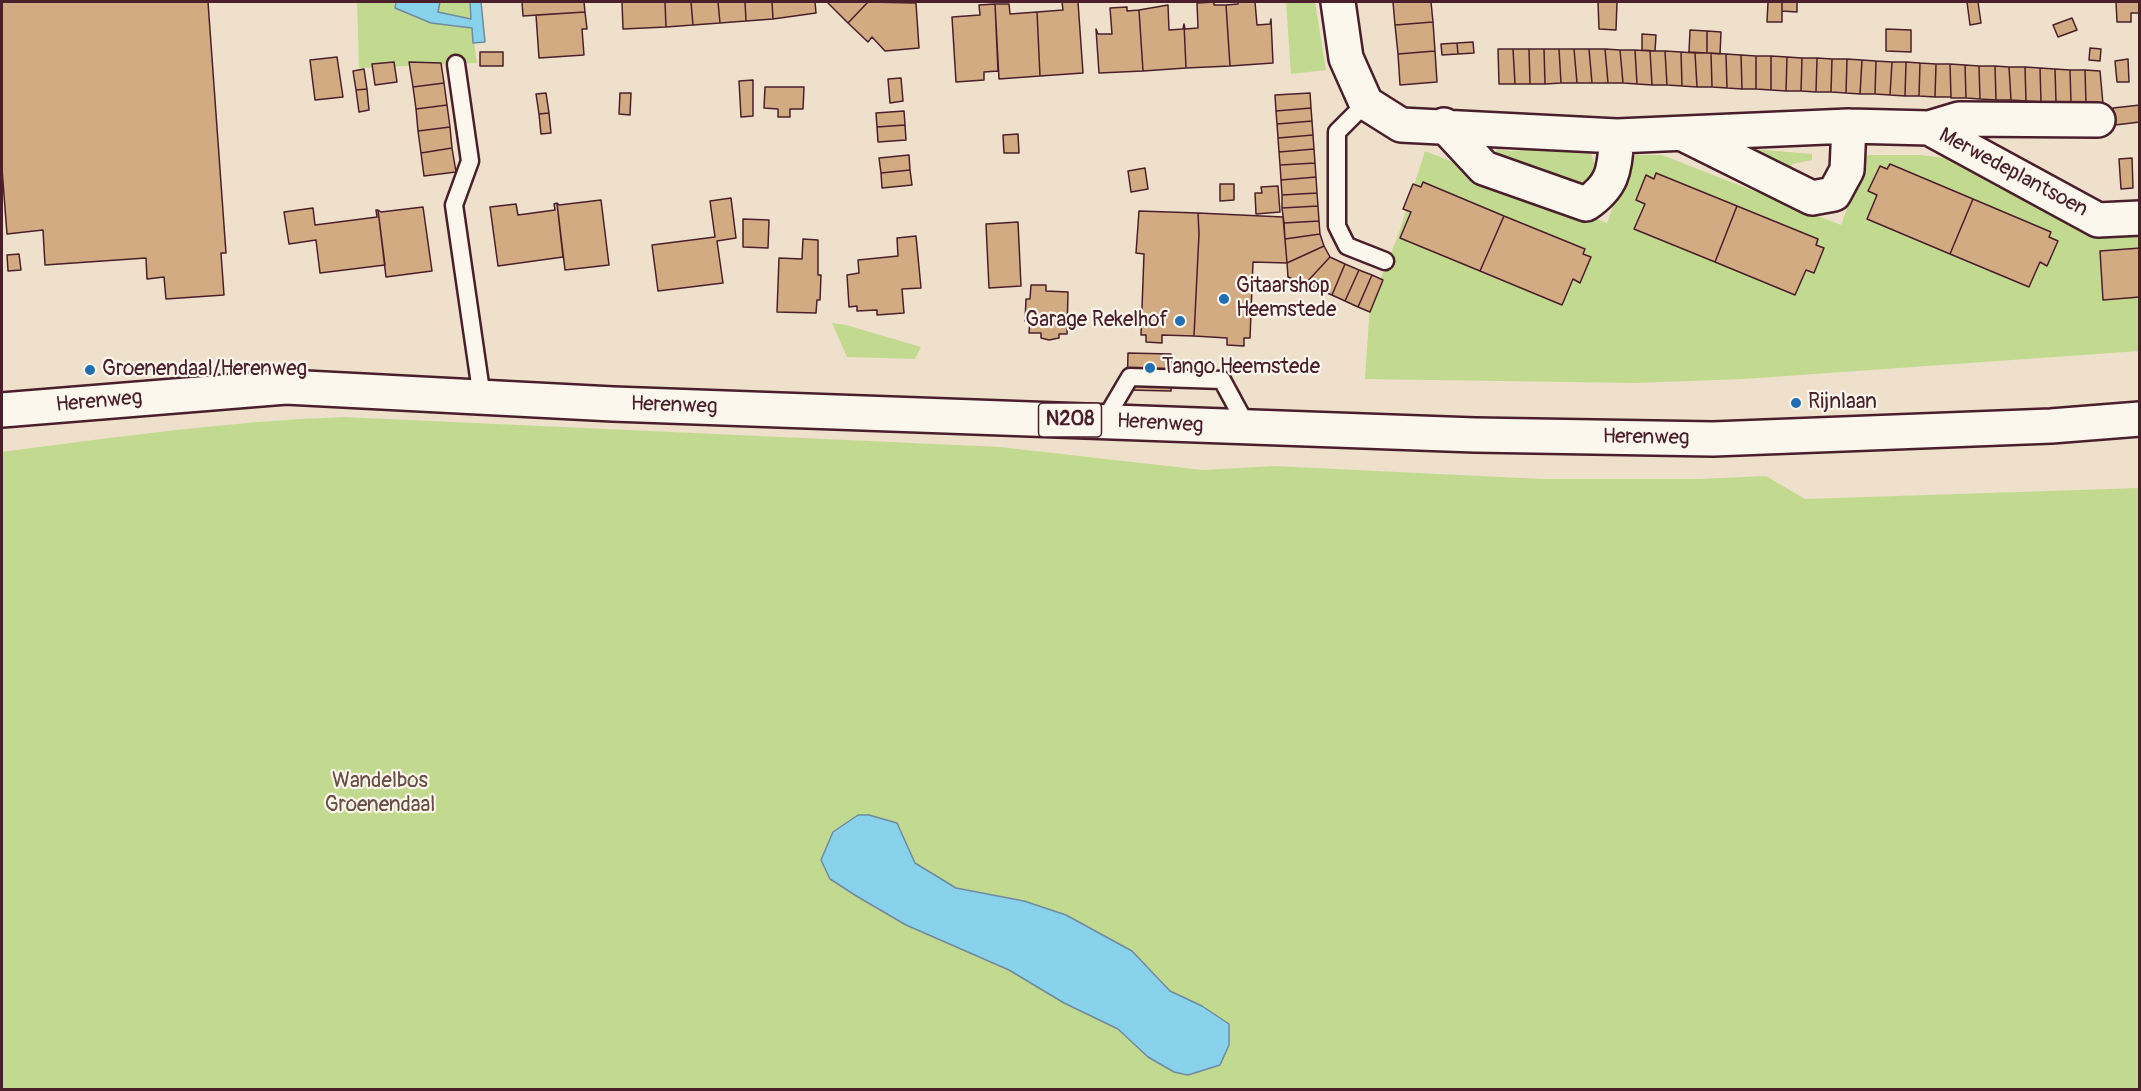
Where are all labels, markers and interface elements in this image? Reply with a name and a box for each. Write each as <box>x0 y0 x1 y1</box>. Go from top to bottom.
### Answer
street label: Merwedeplantsoen <box>1934 123 2092 223</box>
place label: Gitaarshop Heemstede <box>1236 274 1336 324</box>
marker: Gitaarshop Heemstede <box>1217 292 1231 306</box>
place label: Garage Rekelhof <box>1025 308 1168 334</box>
marker: Garage Rekelhof <box>1173 314 1187 328</box>
place label: Tango Heemstede <box>1162 355 1320 381</box>
place label: Groenendaal/Herenweg <box>102 357 307 383</box>
marker: Tango Heemstede <box>1143 361 1157 375</box>
marker: Groenendaal/Herenweg <box>83 363 97 377</box>
street label: Herenweg <box>55 386 143 418</box>
place label: Rijnlaan <box>1808 390 1877 416</box>
street label: Herenweg <box>630 392 718 420</box>
marker: Rijnlaan <box>1789 396 1803 410</box>
road number: N208 <box>1038 403 1102 437</box>
street label: Herenweg <box>1116 409 1204 439</box>
street label: Herenweg <box>1602 425 1690 451</box>
park label: Wandelbos Groenendaal <box>325 769 435 819</box>

